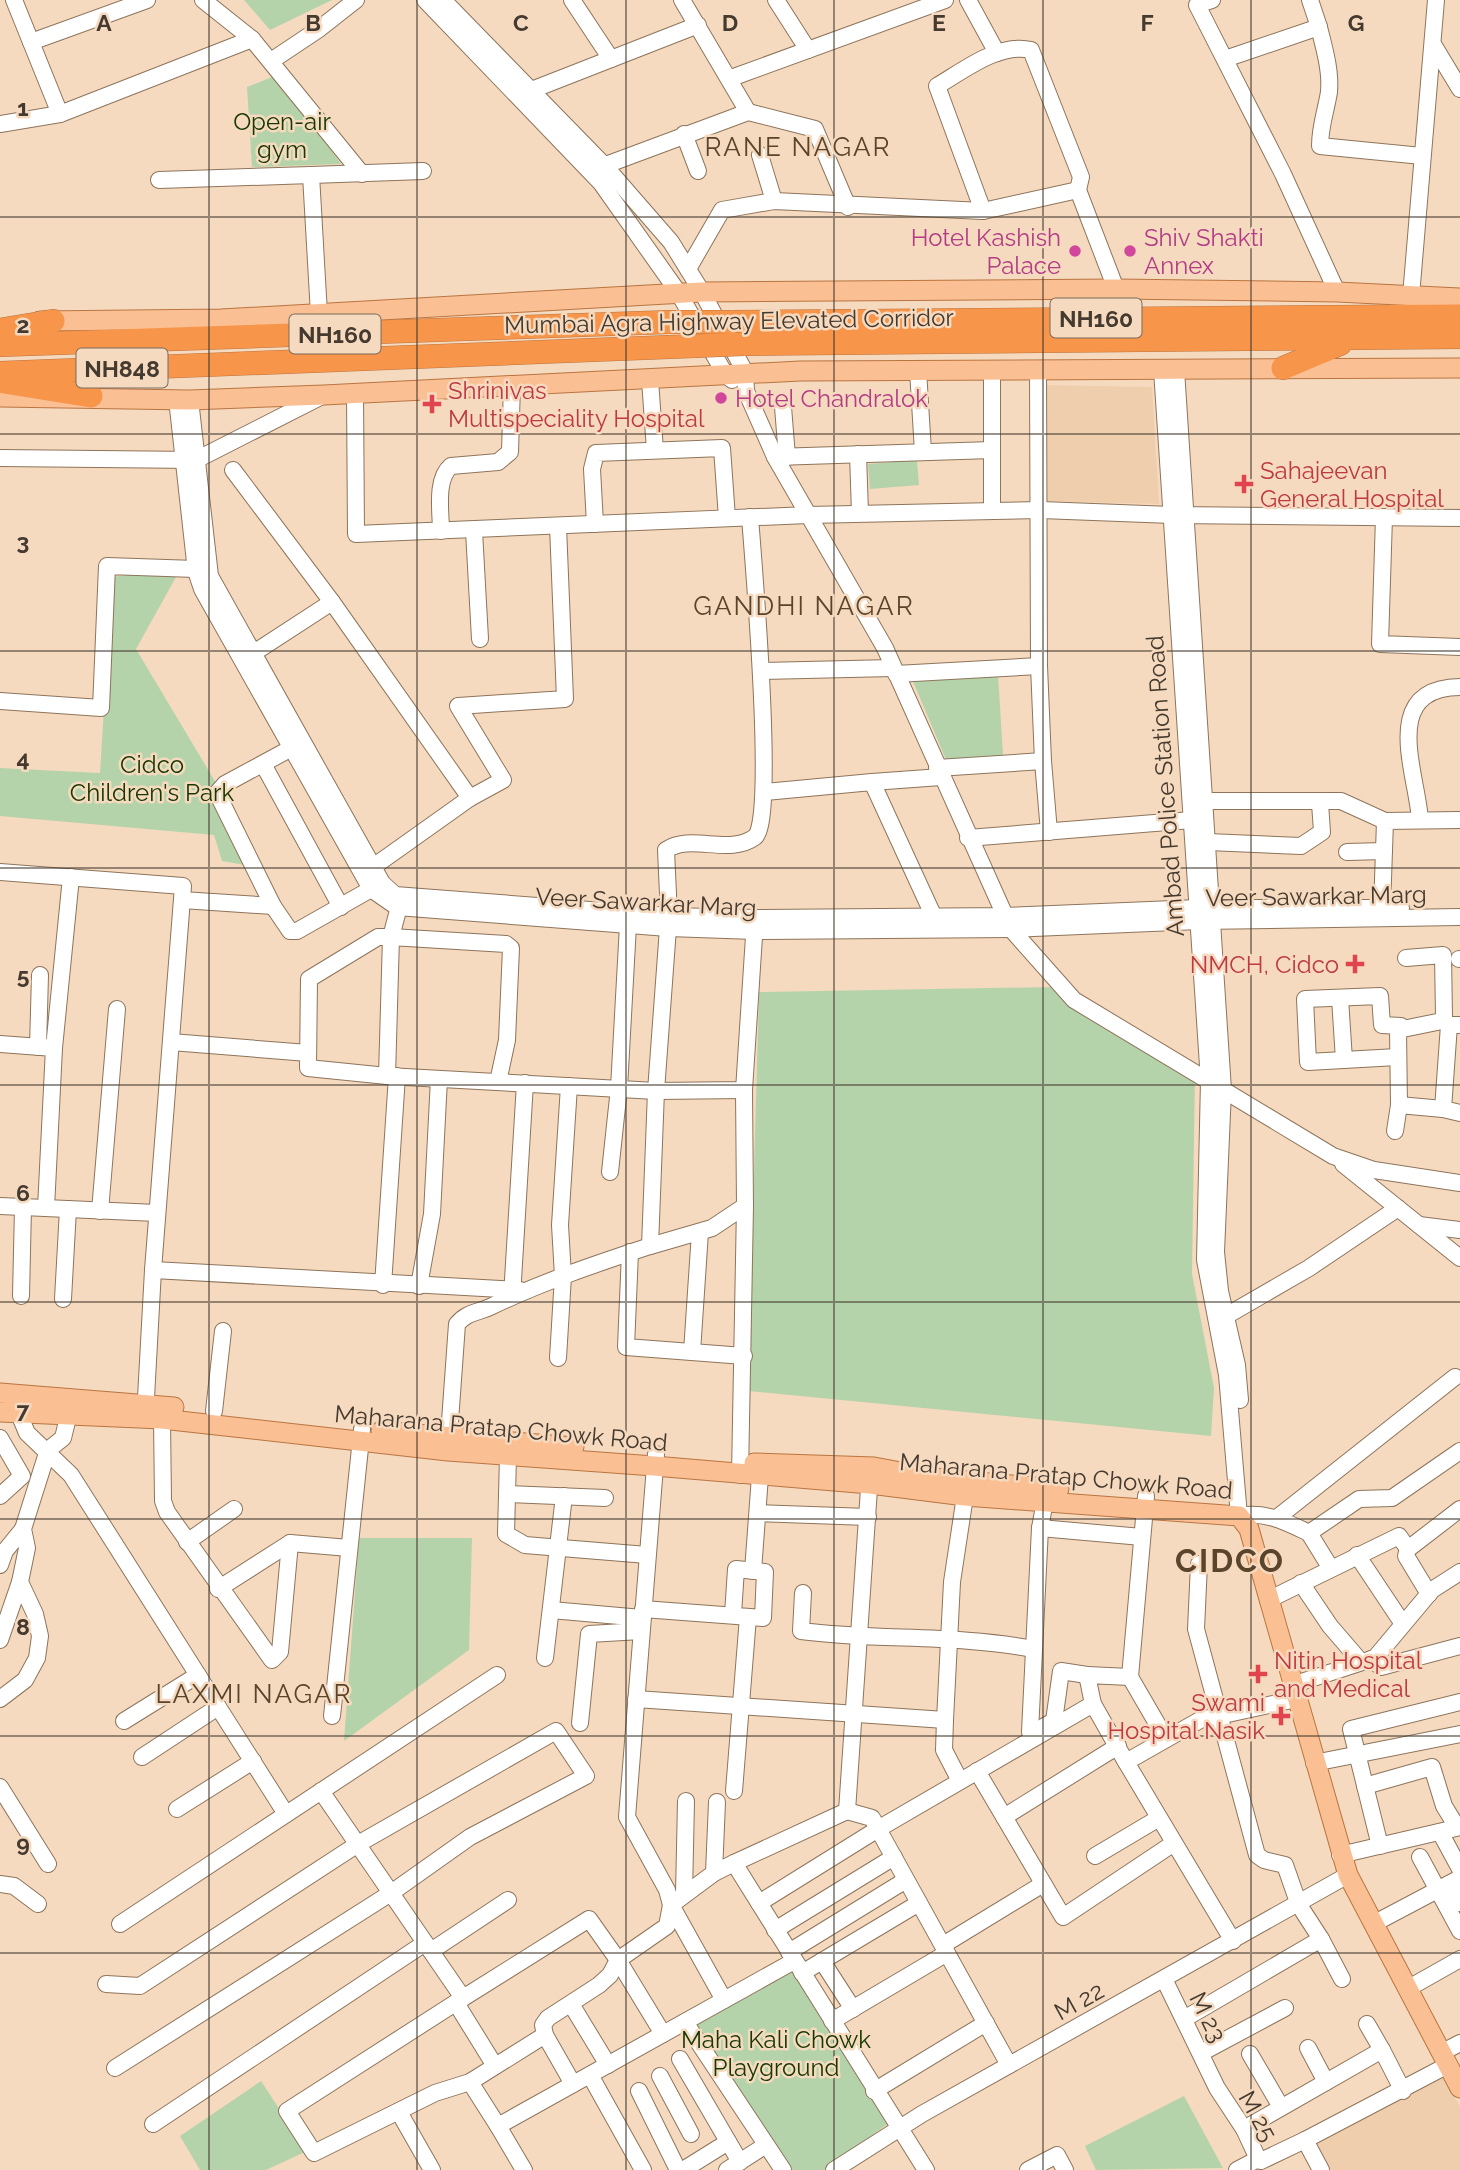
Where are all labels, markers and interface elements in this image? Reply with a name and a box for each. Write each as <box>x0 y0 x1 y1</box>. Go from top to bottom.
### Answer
text: A <box>96 9 112 36</box>
text: B <box>305 9 321 36</box>
text: C <box>513 9 529 36</box>
text: D <box>722 9 738 36</box>
text: E <box>932 9 946 36</box>
text: F <box>1140 9 1154 36</box>
text: G <box>1348 9 1364 36</box>
text: 1 <box>17 94 29 121</box>
park label: Open-air gym <box>233 107 331 164</box>
district label: RANE NAGAR <box>704 132 892 162</box>
place label: Hotel Kashish Palace <box>911 223 1061 280</box>
place label: Shiv Shakti Annex <box>1144 223 1264 280</box>
marker: Hotel Kashish Palace <box>1067 243 1083 259</box>
marker: Shiv Shakti Annex <box>1122 243 1138 259</box>
road number: NH160 <box>1050 298 1142 338</box>
street label: Mumbai Agra Highway Elevated Corridor <box>504 303 955 339</box>
text: 2 <box>17 311 29 338</box>
road number: NH160 <box>290 314 380 354</box>
road number: NH848 <box>76 348 168 388</box>
place label: Shrinivas Multispeciality Hospital <box>448 376 705 433</box>
place label: Hotel Chandralok <box>735 384 928 413</box>
marker: Hotel Chandralok <box>713 390 729 406</box>
marker: Shrinivas Multispeciality Hospital <box>422 394 442 414</box>
place label: Sahajeevan General Hospital <box>1260 456 1444 513</box>
marker: Sahajeevan General Hospital <box>1234 474 1254 494</box>
text: 3 <box>17 528 29 555</box>
district label: GANDHI NAGAR <box>693 591 915 621</box>
street label: Ambad Police Station Road <box>1140 634 1190 938</box>
text: 4 <box>16 745 30 772</box>
park label: Cidco Children's Park <box>70 750 234 807</box>
street label: Veer Sawarkar Marg <box>1205 880 1427 912</box>
street label: Veer Sawarkar Marg <box>535 882 757 922</box>
place label: NMCH, Cidco <box>1190 950 1339 979</box>
marker: NMCH, Cidco <box>1345 954 1365 974</box>
text: 5 <box>17 962 30 989</box>
text: 6 <box>16 1179 30 1206</box>
text: 7 <box>17 1396 30 1423</box>
street label: Maharana Pratap Chowk Road <box>333 1399 669 1457</box>
street label: Maharana Pratap Chowk Road <box>898 1447 1234 1505</box>
district label: CIDCO <box>1175 1542 1285 1579</box>
text: 8 <box>16 1613 30 1640</box>
place label: Nitin Hospital and Medical <box>1274 1646 1423 1703</box>
marker: Nitin Hospital and Medical <box>1248 1664 1268 1684</box>
district label: LAXMI NAGAR <box>155 1679 353 1709</box>
place label: Swami Hospital Nasik <box>1108 1688 1265 1745</box>
marker: Swami Hospital Nasik <box>1271 1706 1291 1726</box>
text: 9 <box>16 1830 30 1857</box>
street label: M 22 <box>1049 1976 1109 2026</box>
street label: M 23 <box>1183 1987 1233 2047</box>
park label: Maha Kali Chowk Playground <box>681 2025 871 2082</box>
street label: M 25 <box>1233 2086 1283 2146</box>

